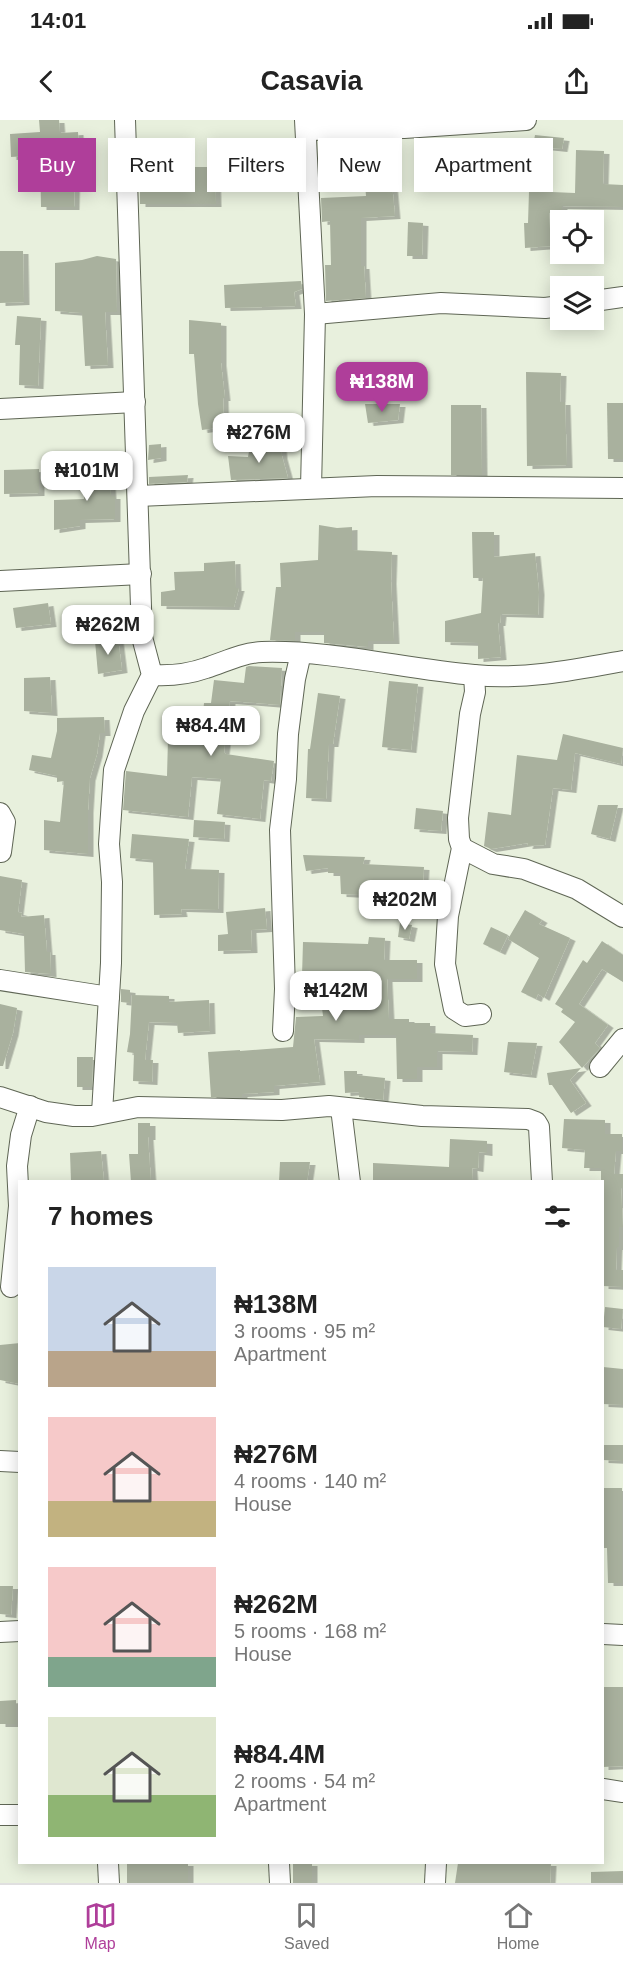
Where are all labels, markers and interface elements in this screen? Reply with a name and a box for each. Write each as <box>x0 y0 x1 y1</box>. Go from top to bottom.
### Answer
text: 14:01 <box>30 8 86 33</box>
icon: back <box>30 65 63 98</box>
icon: share <box>560 65 593 98</box>
text: Casavia <box>260 66 363 96</box>
chip: Buy <box>18 138 96 192</box>
chip: Rent <box>108 138 195 192</box>
chip: Filters <box>207 138 306 192</box>
chip: New <box>318 138 402 192</box>
chip: Apartment <box>414 138 553 192</box>
map controls <box>550 210 604 330</box>
button: locate <box>550 210 604 264</box>
button: layers <box>550 276 604 330</box>
pin: ₦138M <box>340 362 424 413</box>
text: ₦138M <box>350 370 414 392</box>
pin: ₦276M <box>217 413 301 464</box>
text: ₦276M <box>227 421 291 443</box>
pin: ₦101M <box>45 451 129 502</box>
text: ₦101M <box>55 459 119 481</box>
pin: ₦262M <box>66 605 150 656</box>
text: ₦262M <box>76 613 140 635</box>
pin: ₦84.4M <box>162 706 260 757</box>
text: ₦84.4M <box>176 714 246 736</box>
pin: ₦202M <box>363 880 447 931</box>
text: ₦202M <box>373 888 437 910</box>
pin: ₦142M <box>294 971 378 1022</box>
text: ₦142M <box>304 979 368 1001</box>
icon: filters <box>541 1200 574 1233</box>
text: 7 homes <box>48 1201 154 1231</box>
text: ₦138M <box>234 1289 318 1319</box>
icon: home <box>96 1291 168 1363</box>
text: 3 rooms · 95 m² <box>234 1320 375 1342</box>
text: Apartment <box>234 1343 326 1365</box>
text: ₦276M <box>234 1439 318 1469</box>
icon: home <box>96 1441 168 1513</box>
text: 4 rooms · 140 m² <box>234 1470 386 1492</box>
text: House <box>234 1493 292 1515</box>
text: ₦262M <box>234 1589 318 1619</box>
icon: home <box>96 1591 168 1663</box>
text: 5 rooms · 168 m² <box>234 1620 386 1642</box>
text: House <box>234 1643 292 1665</box>
text: ₦84.4M <box>234 1739 325 1769</box>
icon: home <box>96 1741 168 1813</box>
text: 2 rooms · 54 m² <box>234 1770 375 1792</box>
text: Apartment <box>234 1793 326 1815</box>
tab: Map <box>84 1899 117 1953</box>
tab: Saved <box>284 1899 329 1953</box>
tab: Home <box>497 1899 539 1953</box>

